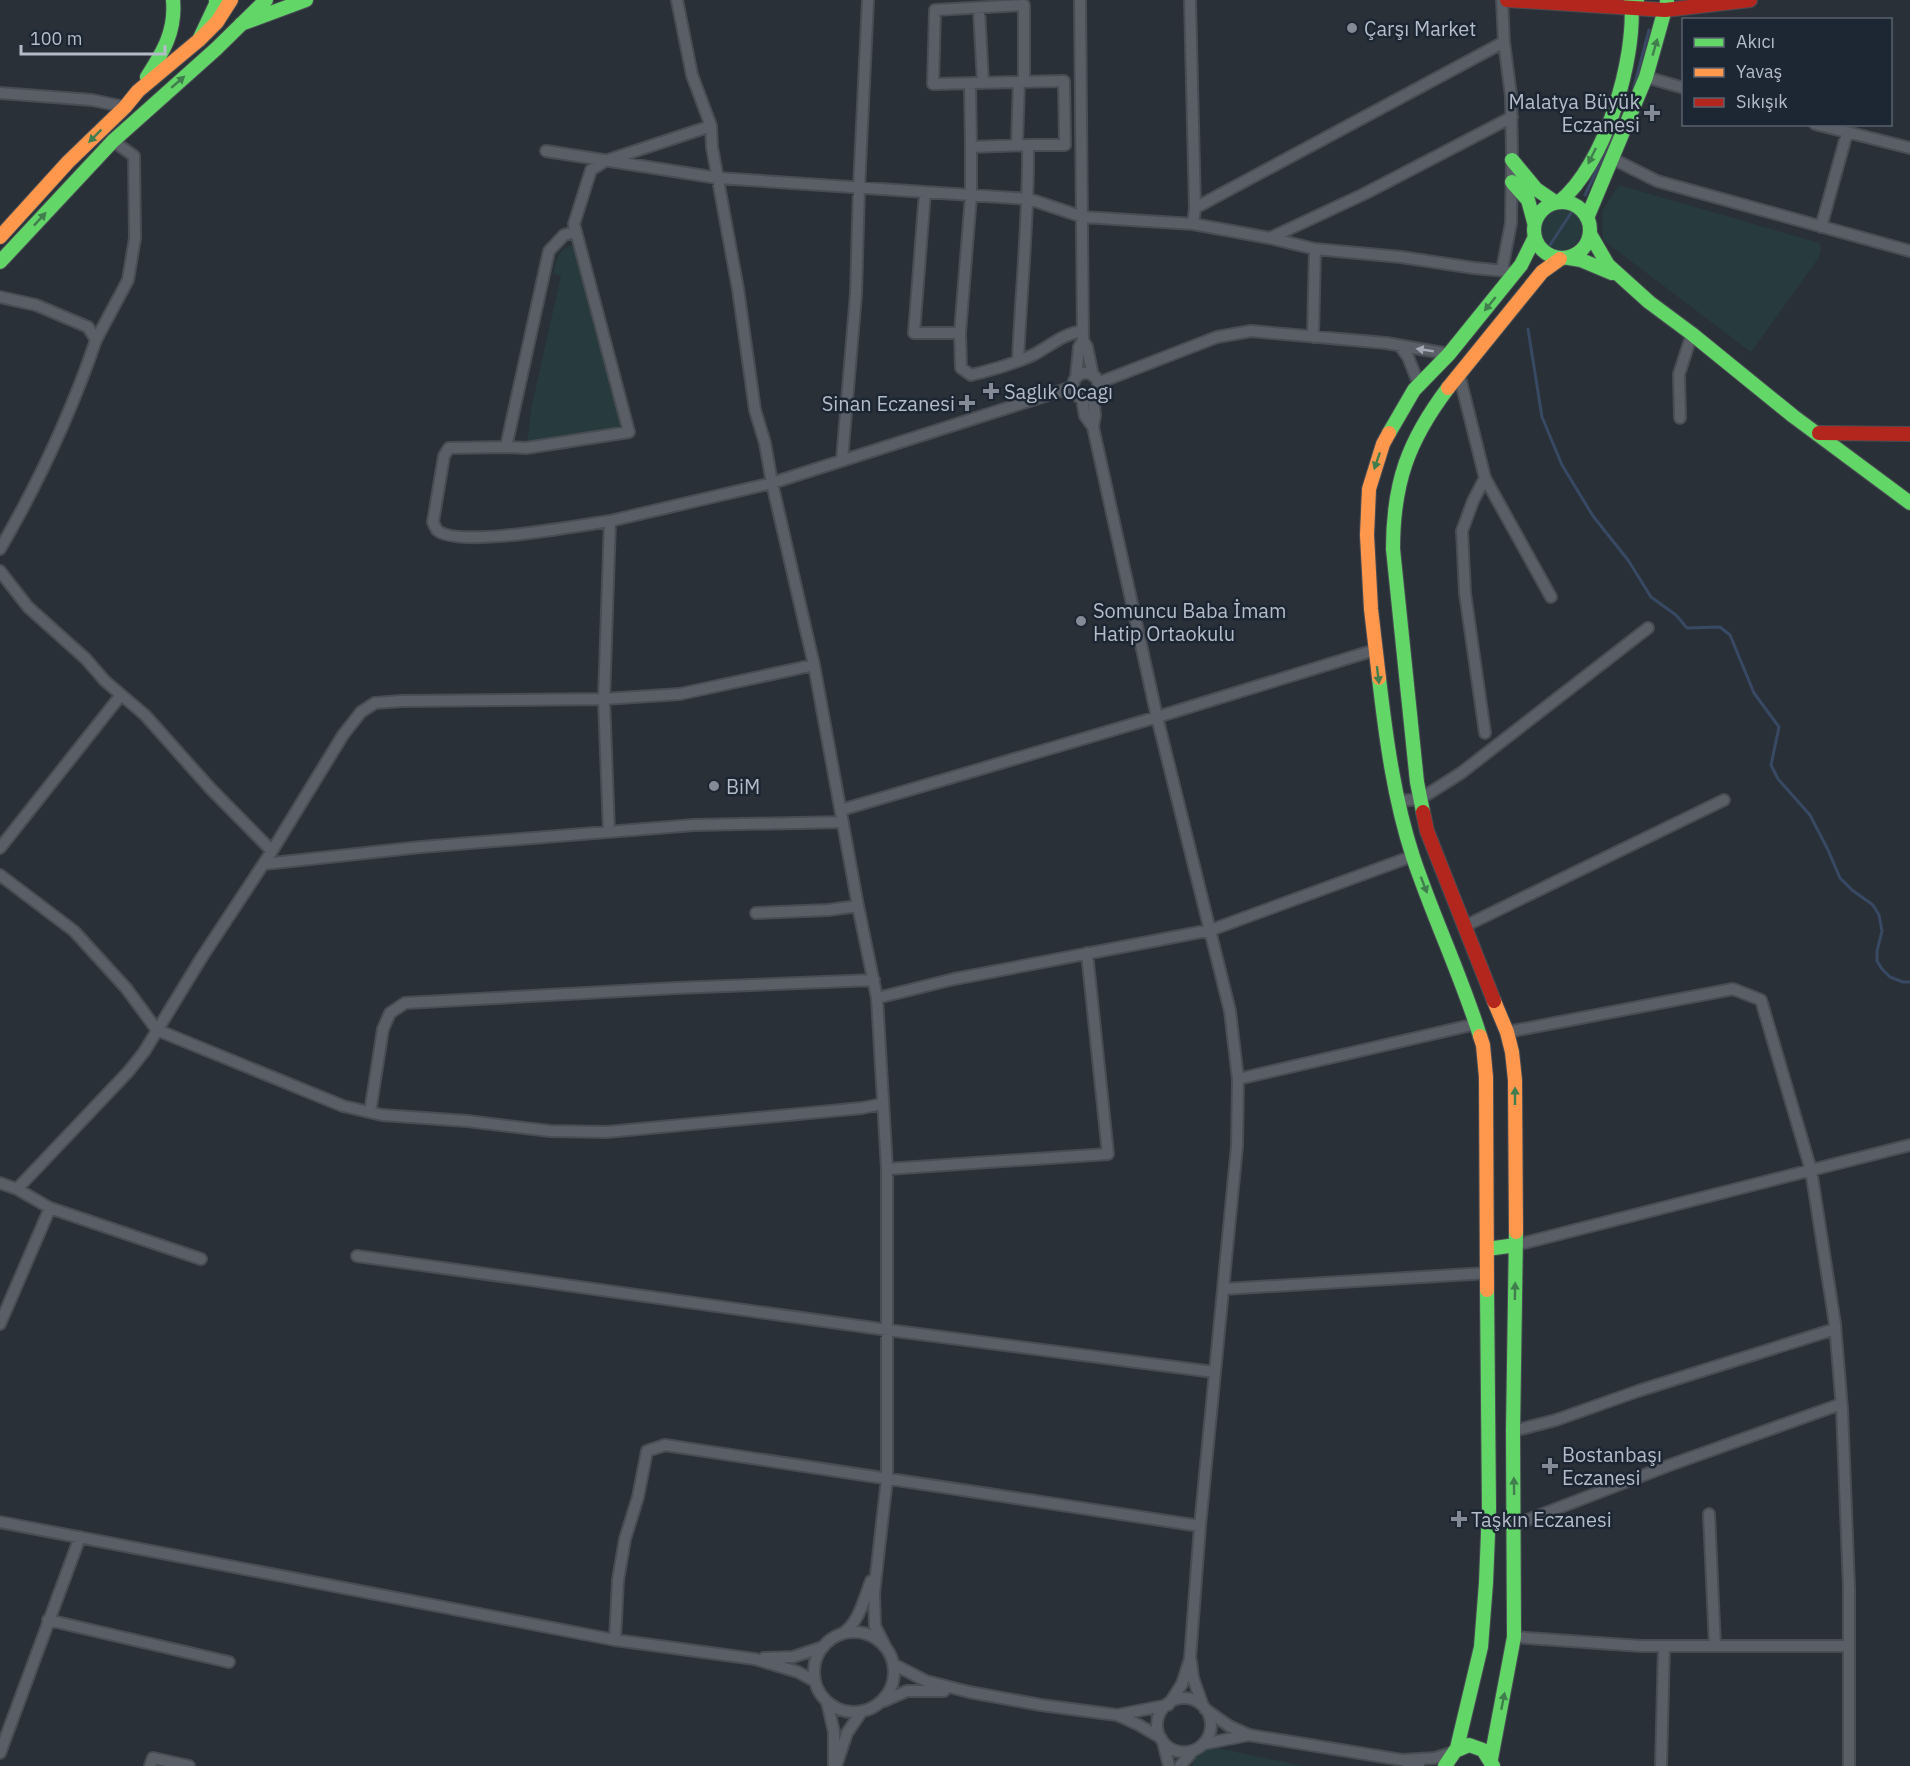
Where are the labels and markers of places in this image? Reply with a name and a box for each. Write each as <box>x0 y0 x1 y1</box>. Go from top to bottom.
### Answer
place label: Çarşı Market <box>1364 15 1476 42</box>
marker: Çarşı Market <box>1345 21 1359 35</box>
place label: Malatya Büyük Eczanesi <box>1509 88 1640 138</box>
marker: Malatya Büyük Eczanesi <box>1645 106 1659 120</box>
place label: Saglık Ocagı <box>1004 378 1113 405</box>
marker: Saglık Ocagı <box>982 382 1000 400</box>
place label: Sinan Eczanesi <box>822 390 955 417</box>
marker: Sinan Eczanesi <box>960 396 974 410</box>
place label: Somuncu Baba İmam Hatip Ortaokulu <box>1093 597 1286 647</box>
marker: Somuncu Baba İmam Hatip Ortaokulu <box>1074 614 1088 628</box>
place label: BiM <box>726 773 760 800</box>
marker: BiM <box>707 779 721 793</box>
place label: Bostanbaşı Eczanesi <box>1562 1441 1662 1491</box>
marker: Bostanbaşı Eczanesi <box>1543 1459 1557 1473</box>
place label: Taşkın Eczanesi <box>1471 1506 1612 1533</box>
marker: Taşkın Eczanesi <box>1452 1512 1466 1526</box>

